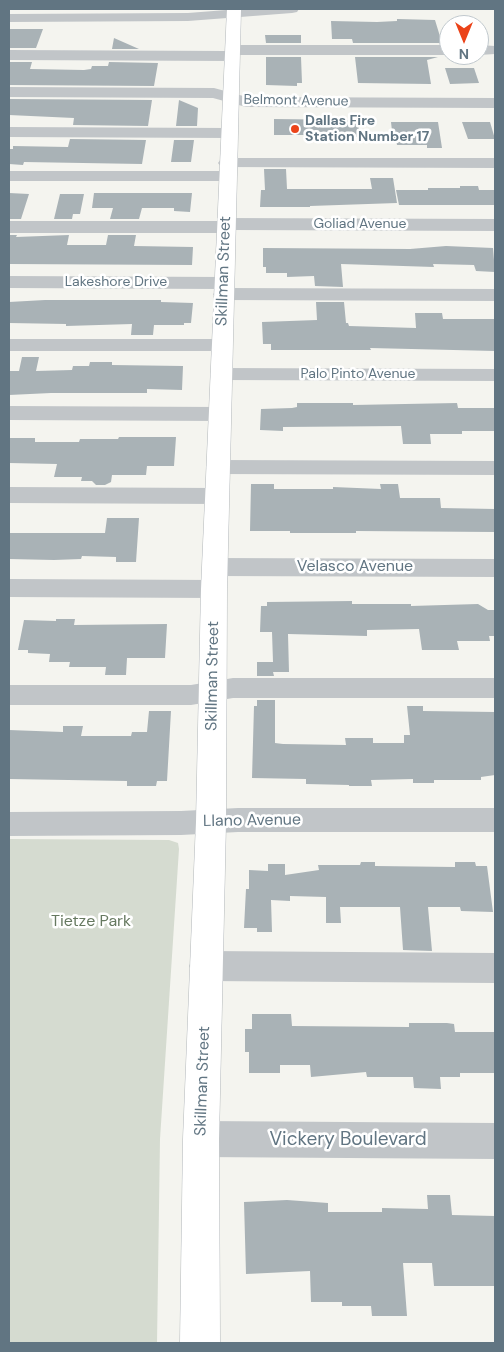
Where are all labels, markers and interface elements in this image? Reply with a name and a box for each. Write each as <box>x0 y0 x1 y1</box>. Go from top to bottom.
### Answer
north arrow <box>439 15 489 65</box>
text: N <box>459 45 469 63</box>
street label: Belmont Avenue <box>243 92 349 110</box>
place label: Dallas Fire Station Number 17 <box>305 113 429 146</box>
marker: Dallas Fire Station Number 17 <box>289 123 301 135</box>
street label: Skillman Street <box>212 216 236 326</box>
street label: Goliad Avenue <box>313 216 407 232</box>
street label: Lakeshore Drive <box>65 274 167 290</box>
street label: Palo Pinto Avenue <box>301 366 415 382</box>
street label: Velasco Avenue <box>297 557 413 577</box>
street label: Skillman Street <box>202 621 224 731</box>
street label: Llano Avenue <box>203 811 301 831</box>
park label: Tietze Park <box>51 912 131 932</box>
street label: Skillman Street <box>191 1026 215 1136</box>
street label: Vickery Boulevard <box>269 1129 427 1151</box>

